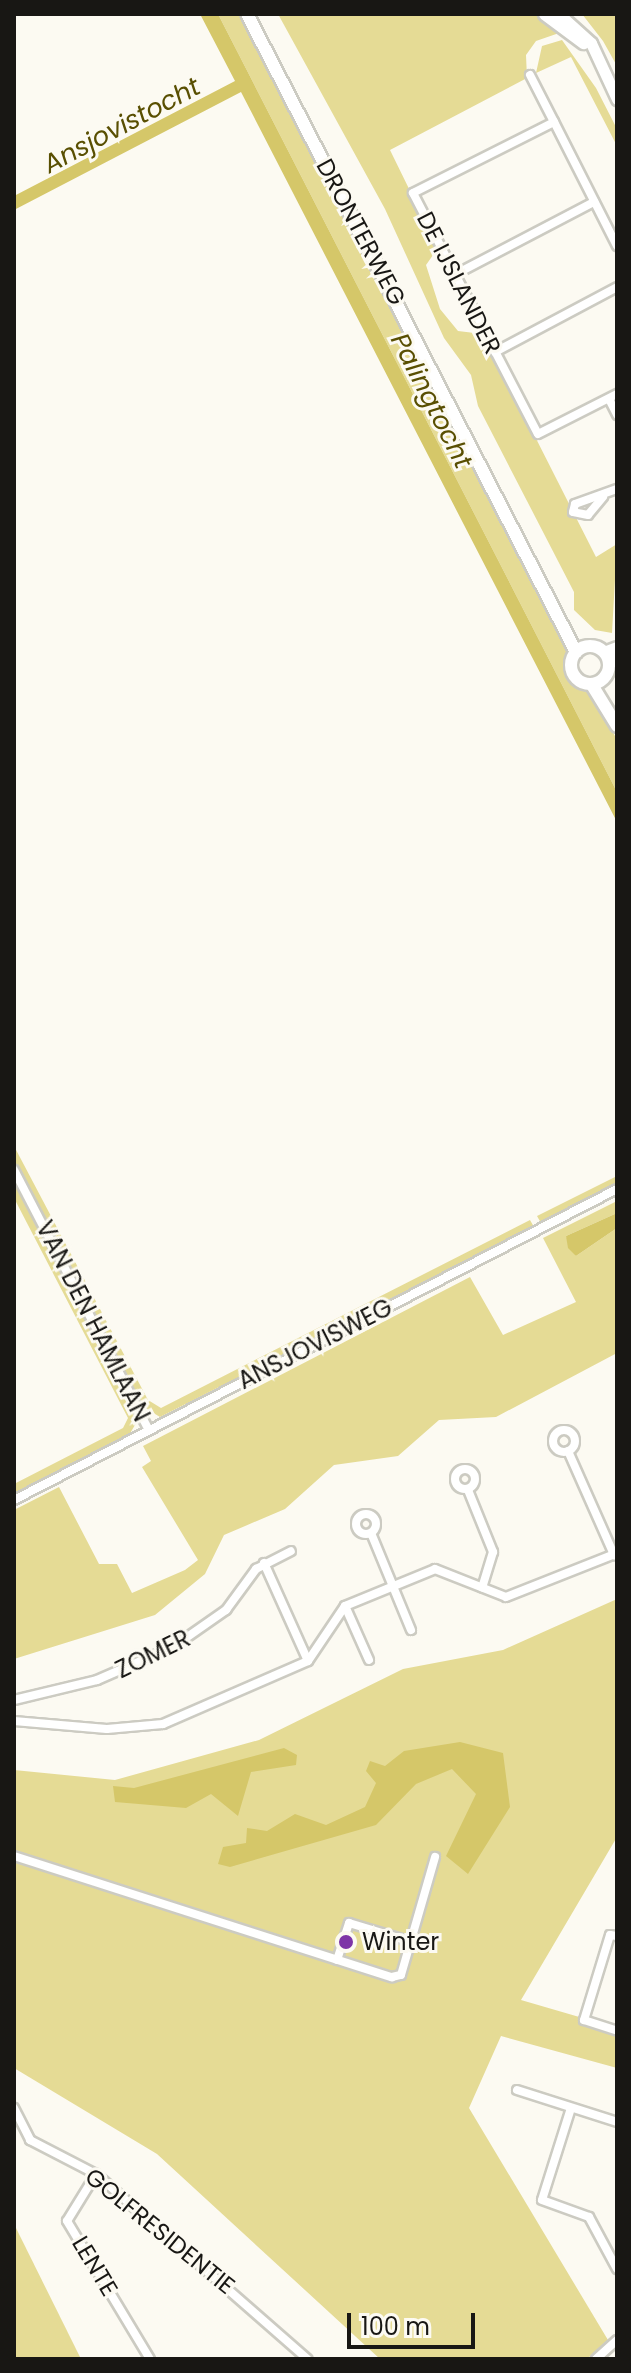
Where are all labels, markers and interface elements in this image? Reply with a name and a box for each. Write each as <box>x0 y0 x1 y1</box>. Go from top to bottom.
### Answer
water label: Ansjovistocht <box>38 72 206 180</box>
street label: DRONTERWEG <box>310 154 412 310</box>
street label: DE IJSLANDER <box>411 207 507 359</box>
water label: Palingtocht <box>384 328 478 474</box>
street label: VAN DEN HAMLAAN <box>30 1216 156 1426</box>
street label: ANSJOVISWEG <box>233 1293 397 1395</box>
street label: ZOMER <box>111 1624 195 1684</box>
place label: Winter <box>362 1928 439 1956</box>
marker: Winter <box>337 1933 355 1951</box>
street label: GOLFRESIDENTIE <box>79 2162 241 2300</box>
street label: LENTE <box>66 2231 124 2301</box>
scale bar <box>351 2297 479 2347</box>
text: 100 m <box>361 2310 430 2343</box>

